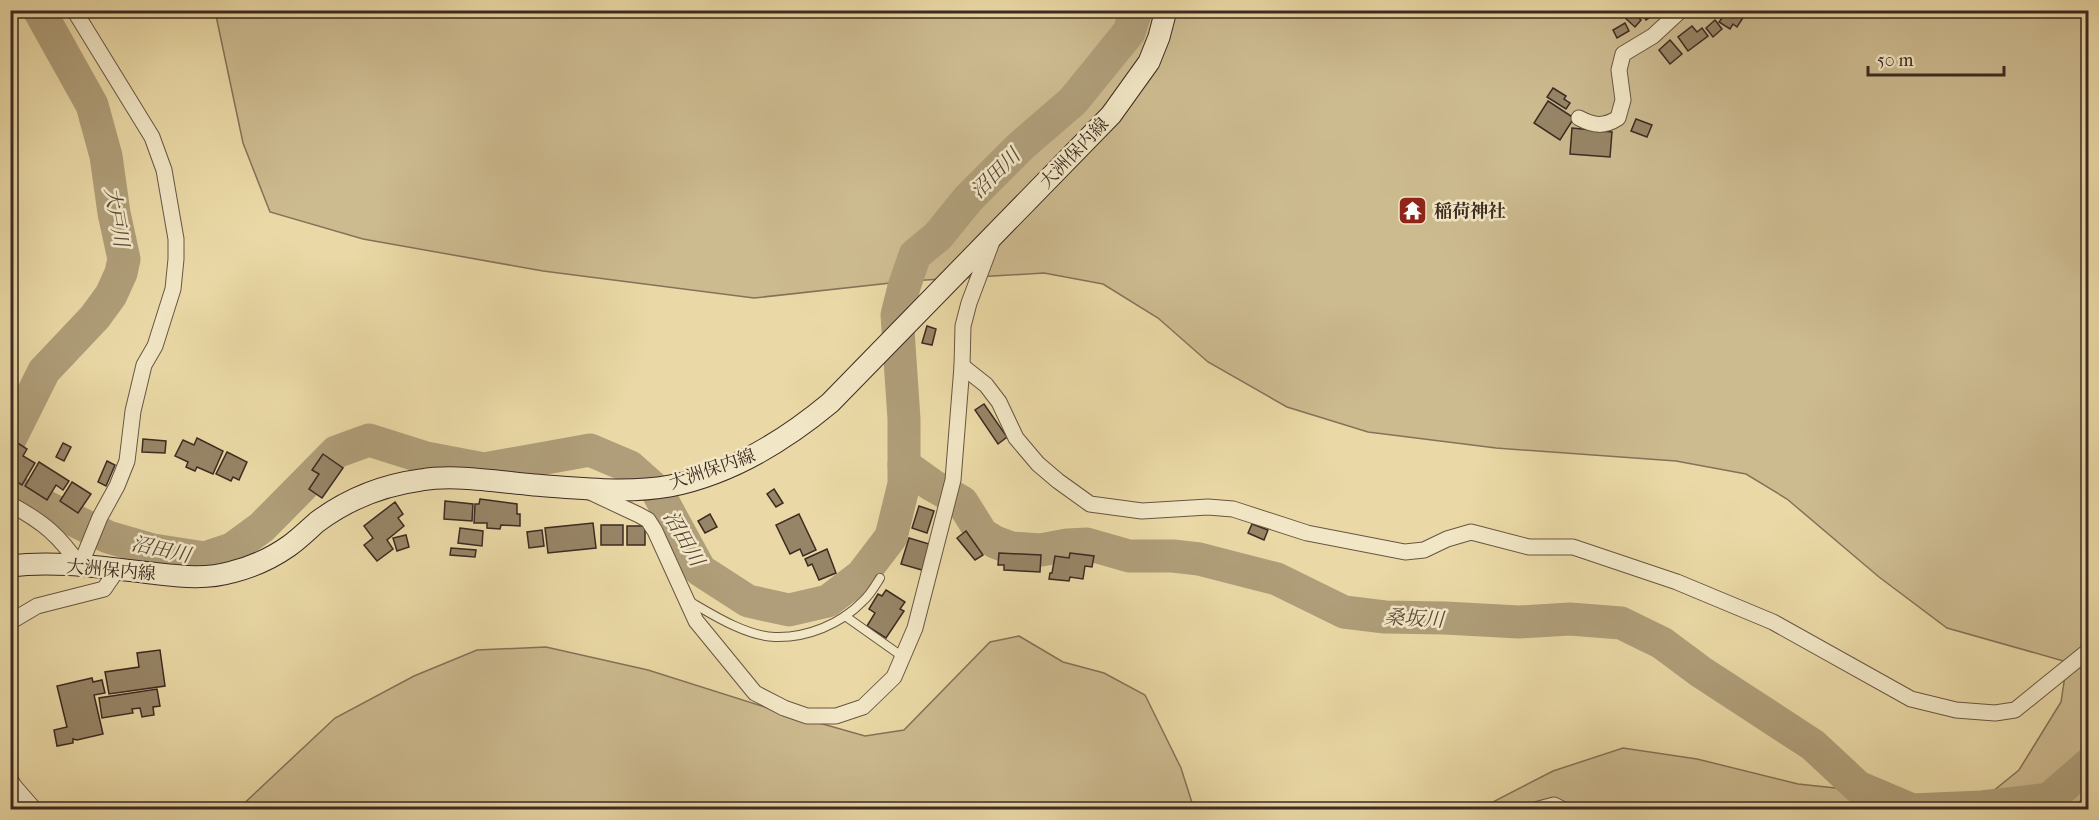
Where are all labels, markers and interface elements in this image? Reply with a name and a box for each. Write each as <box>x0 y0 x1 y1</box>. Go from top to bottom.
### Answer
scale bar <box>1868 39 2004 77</box>
text: 50 m <box>1877 50 1914 71</box>
street label: 大洲保内線 <box>1036 114 1113 193</box>
water label: 沼田川 <box>966 143 1026 203</box>
water label: 大戸川 <box>100 186 133 251</box>
temple icon: 稲荷神社 <box>1397 195 1429 227</box>
place label: 稲荷神社 <box>1434 201 1506 222</box>
street label: 大洲保内線 <box>666 445 758 494</box>
water label: 沼田川 <box>659 507 710 572</box>
water label: 沼田川 <box>129 532 195 567</box>
street label: 大洲保内線 <box>65 556 157 585</box>
water label: 桑坂川 <box>1383 605 1447 632</box>

